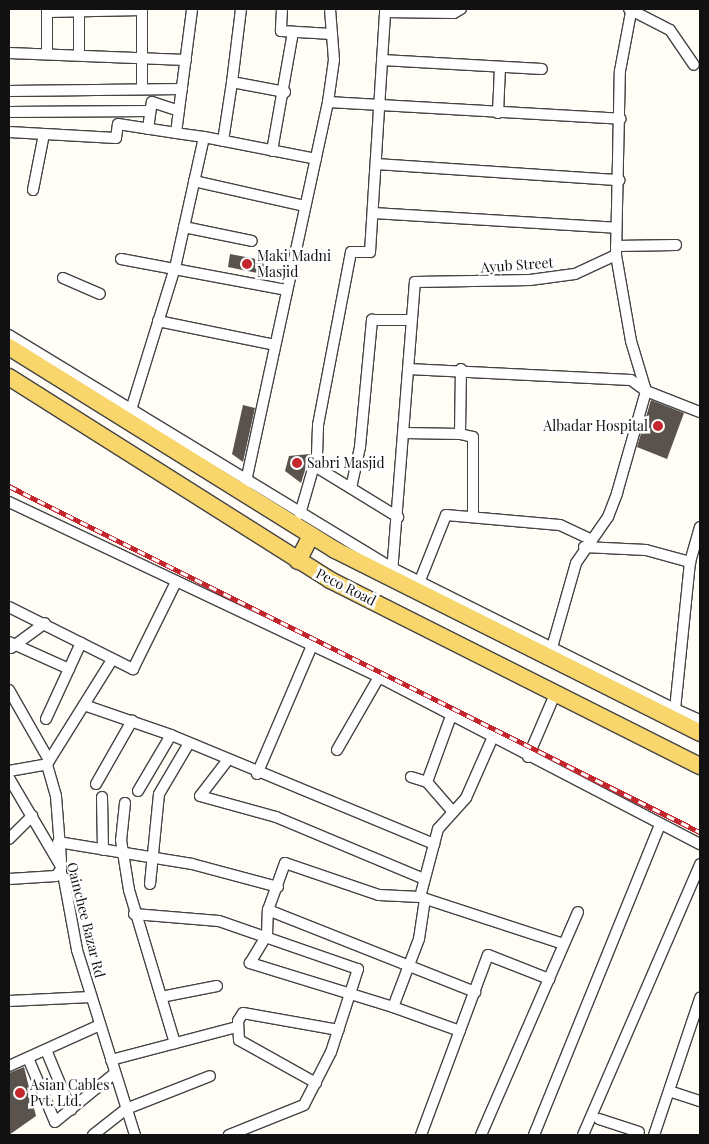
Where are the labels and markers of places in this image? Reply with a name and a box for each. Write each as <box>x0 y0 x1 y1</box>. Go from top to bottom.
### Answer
place label: Maki Madni Masjid <box>257 248 331 280</box>
marker: Maki Madni Masjid <box>241 258 253 270</box>
place label: Albadar Hospital <box>543 418 648 434</box>
marker: Albadar Hospital <box>652 420 664 432</box>
place label: Sabri Masjid <box>307 455 385 471</box>
marker: Sabri Masjid <box>291 457 303 469</box>
place label: Asian Cables Pvt. Ltd. <box>30 1077 110 1110</box>
marker: Asian Cables Pvt. Ltd. <box>14 1087 26 1099</box>

